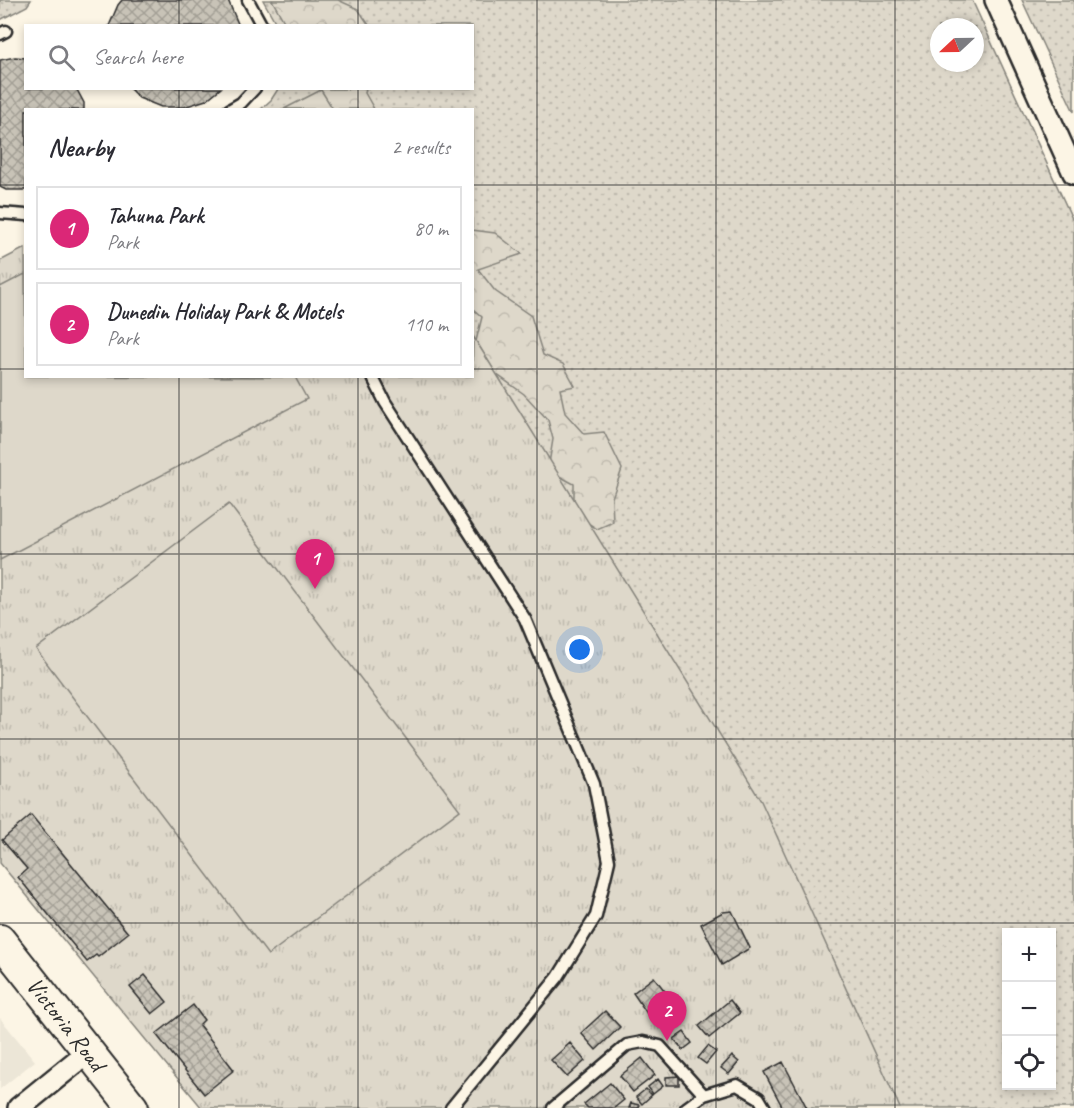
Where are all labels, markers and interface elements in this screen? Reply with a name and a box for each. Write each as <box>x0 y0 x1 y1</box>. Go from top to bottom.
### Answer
north arrow <box>930 18 984 72</box>
search box <box>24 24 474 90</box>
icon: search <box>45 41 78 74</box>
text: Search here <box>93 43 183 71</box>
text: Nearby <box>48 131 113 164</box>
text: 2 results <box>391 135 450 160</box>
text: Tahuna Park <box>107 202 203 230</box>
text: 1 <box>65 216 74 241</box>
text: 80 m <box>414 216 448 241</box>
text: Park <box>107 230 139 255</box>
text: Dunedin Holiday Park & Motels <box>107 298 342 326</box>
text: 2 <box>65 312 74 337</box>
text: 110 m <box>405 312 448 337</box>
text: Park <box>107 326 139 351</box>
pin: 1 <box>296 540 334 589</box>
your location <box>565 635 594 664</box>
map controls <box>1002 928 1056 1090</box>
button: + <box>1002 928 1056 982</box>
street label: Victoria Road <box>20 971 114 1080</box>
button: − <box>1002 982 1056 1036</box>
pin: 2 <box>648 992 686 1041</box>
button: locate <box>1002 1036 1056 1090</box>

